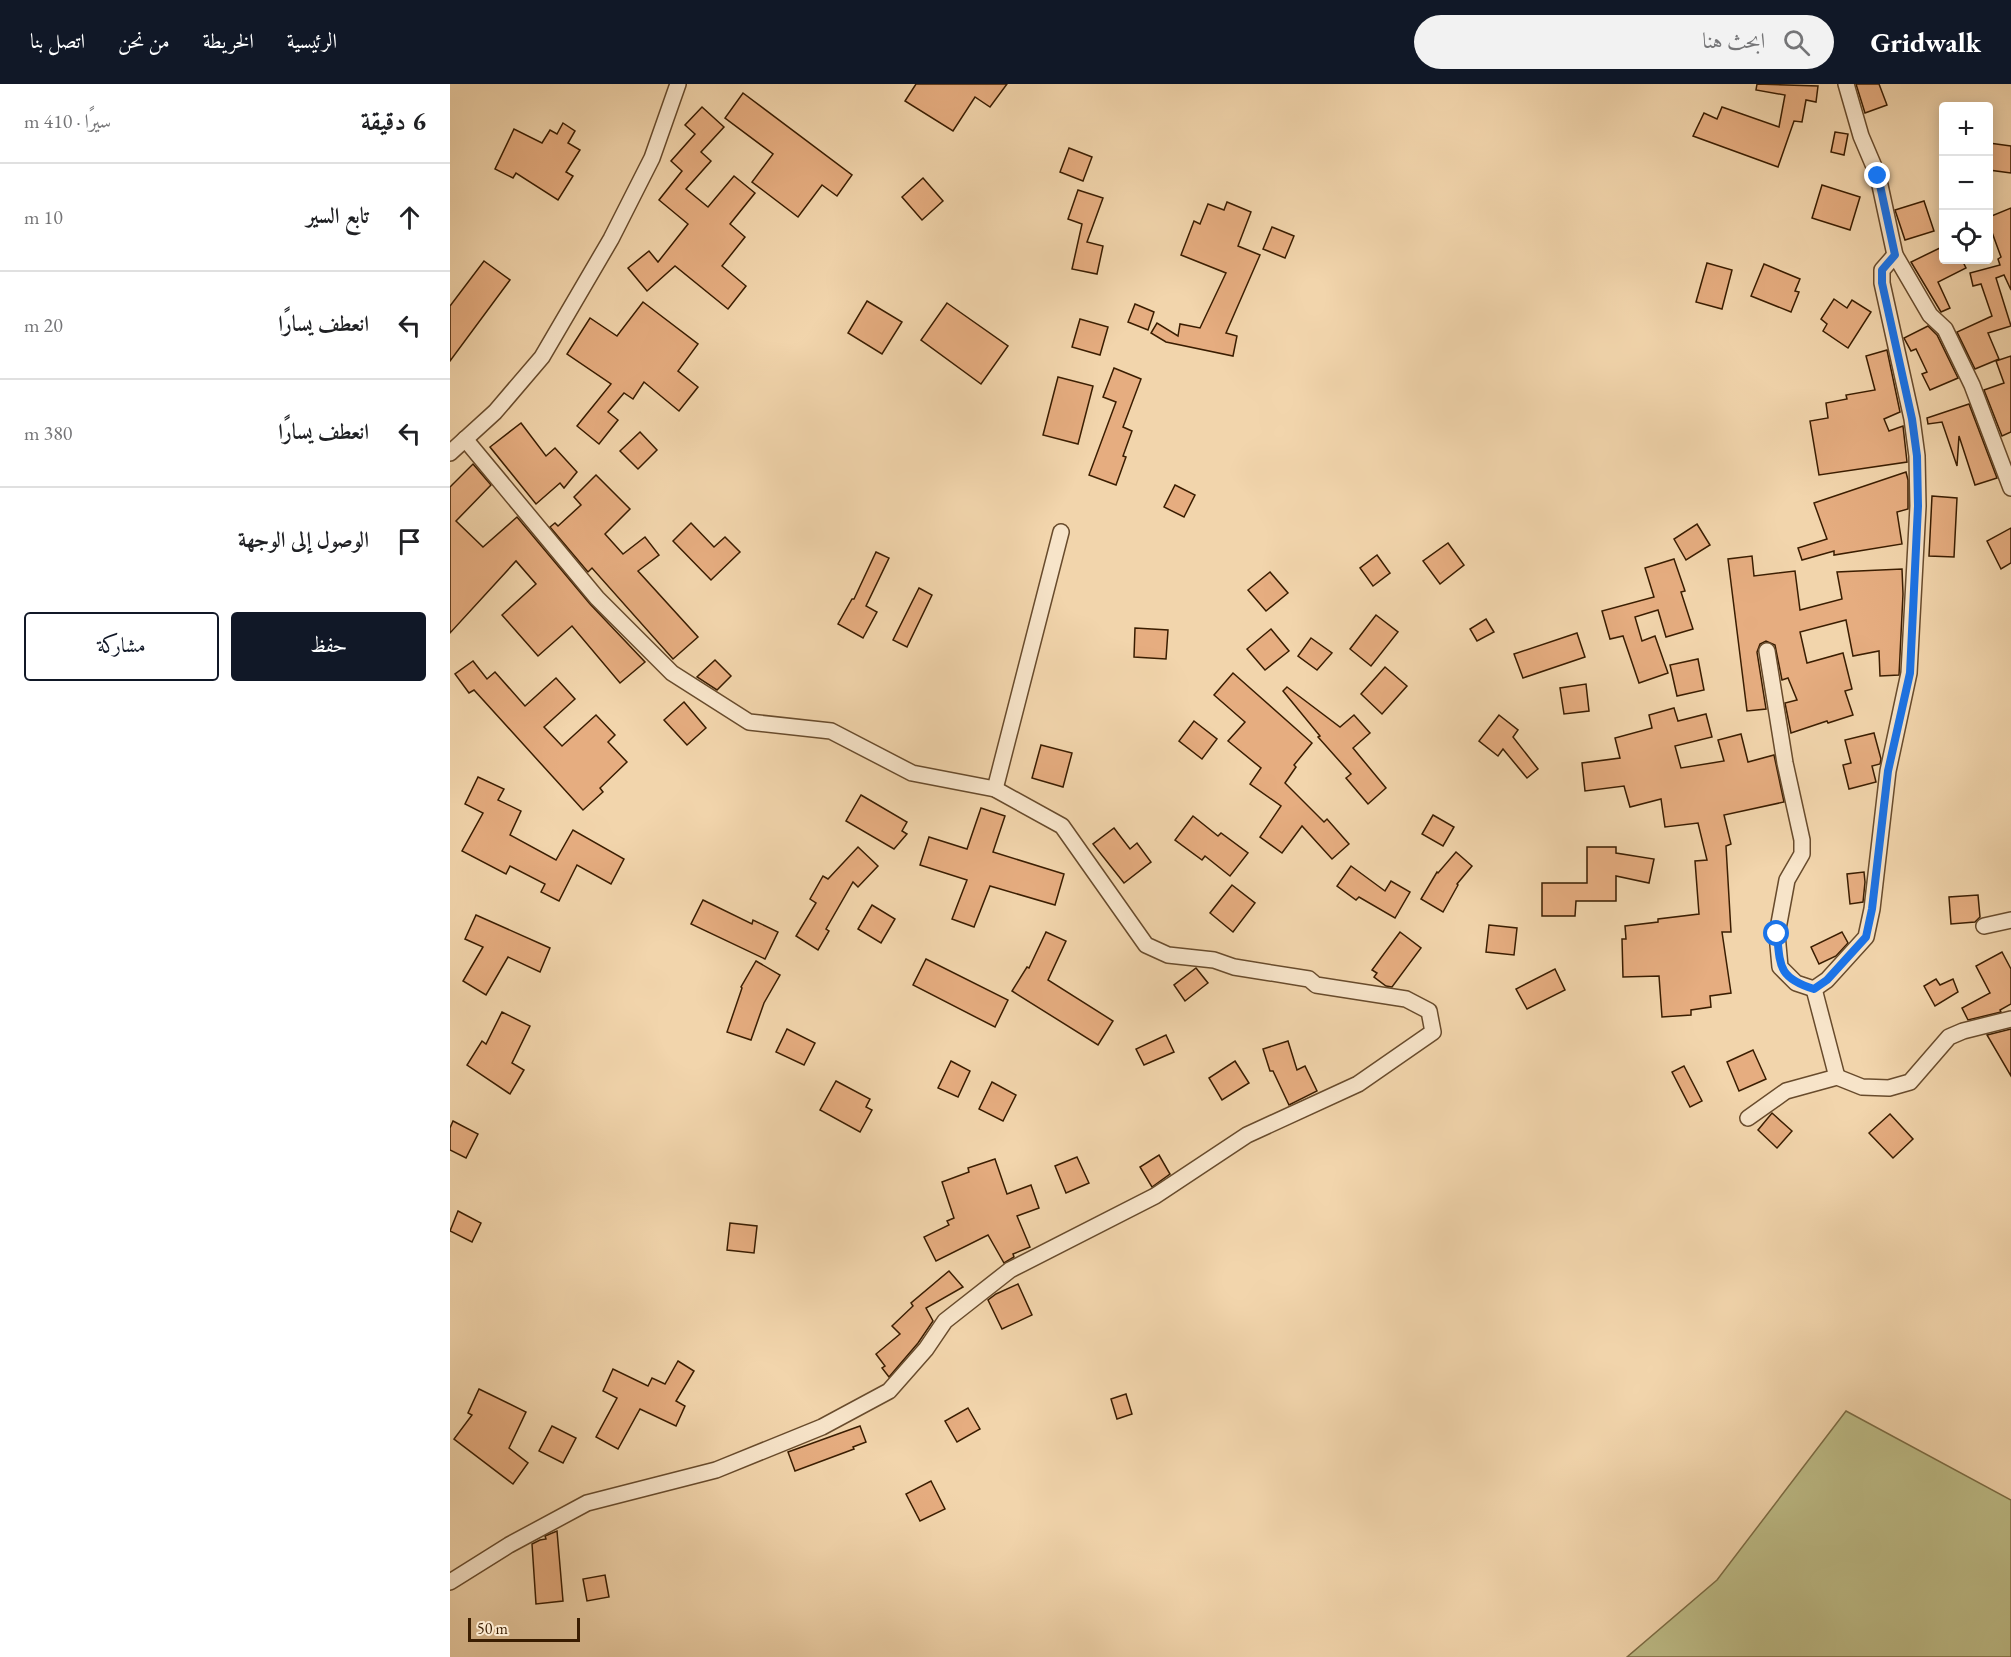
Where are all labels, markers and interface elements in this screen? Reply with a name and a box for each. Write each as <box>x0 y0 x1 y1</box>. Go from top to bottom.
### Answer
search box <box>1414 15 1834 69</box>
text: Gridwalk <box>1870 24 1981 60</box>
text: ابحث هنا <box>1702 26 1765 55</box>
icon: search <box>1780 26 1813 59</box>
text: اتصل بنا <box>30 27 85 54</box>
text: من نحن <box>118 27 170 54</box>
text: الخريطة <box>203 27 254 54</box>
text: الرئيسية <box>287 27 337 54</box>
map controls <box>1939 102 1993 264</box>
button: + <box>1939 102 1993 156</box>
text: 6 دقيقة <box>361 104 426 138</box>
text: سيرًا · 410 m <box>24 108 111 134</box>
button: − <box>1939 156 1993 210</box>
route end <box>1864 162 1890 188</box>
text: تابع السير <box>306 201 369 230</box>
icon: ahead <box>393 201 426 234</box>
text: 10 m <box>24 204 63 230</box>
button: locate <box>1939 210 1993 264</box>
text: انعطف يسارًا <box>278 309 369 338</box>
icon: left <box>393 309 426 342</box>
text: 20 m <box>24 312 63 338</box>
text: انعطف يسارًا <box>278 417 369 446</box>
icon: left <box>393 417 426 450</box>
text: 380 m <box>24 420 72 446</box>
text: الوصول إلى الوجهة <box>238 525 369 554</box>
icon: arrive <box>393 525 426 558</box>
button: مشاركة <box>24 612 219 681</box>
button: حفظ <box>231 612 426 681</box>
route start <box>1763 920 1789 946</box>
scale bar <box>468 1615 580 1642</box>
text: 50 m <box>477 1618 508 1639</box>

